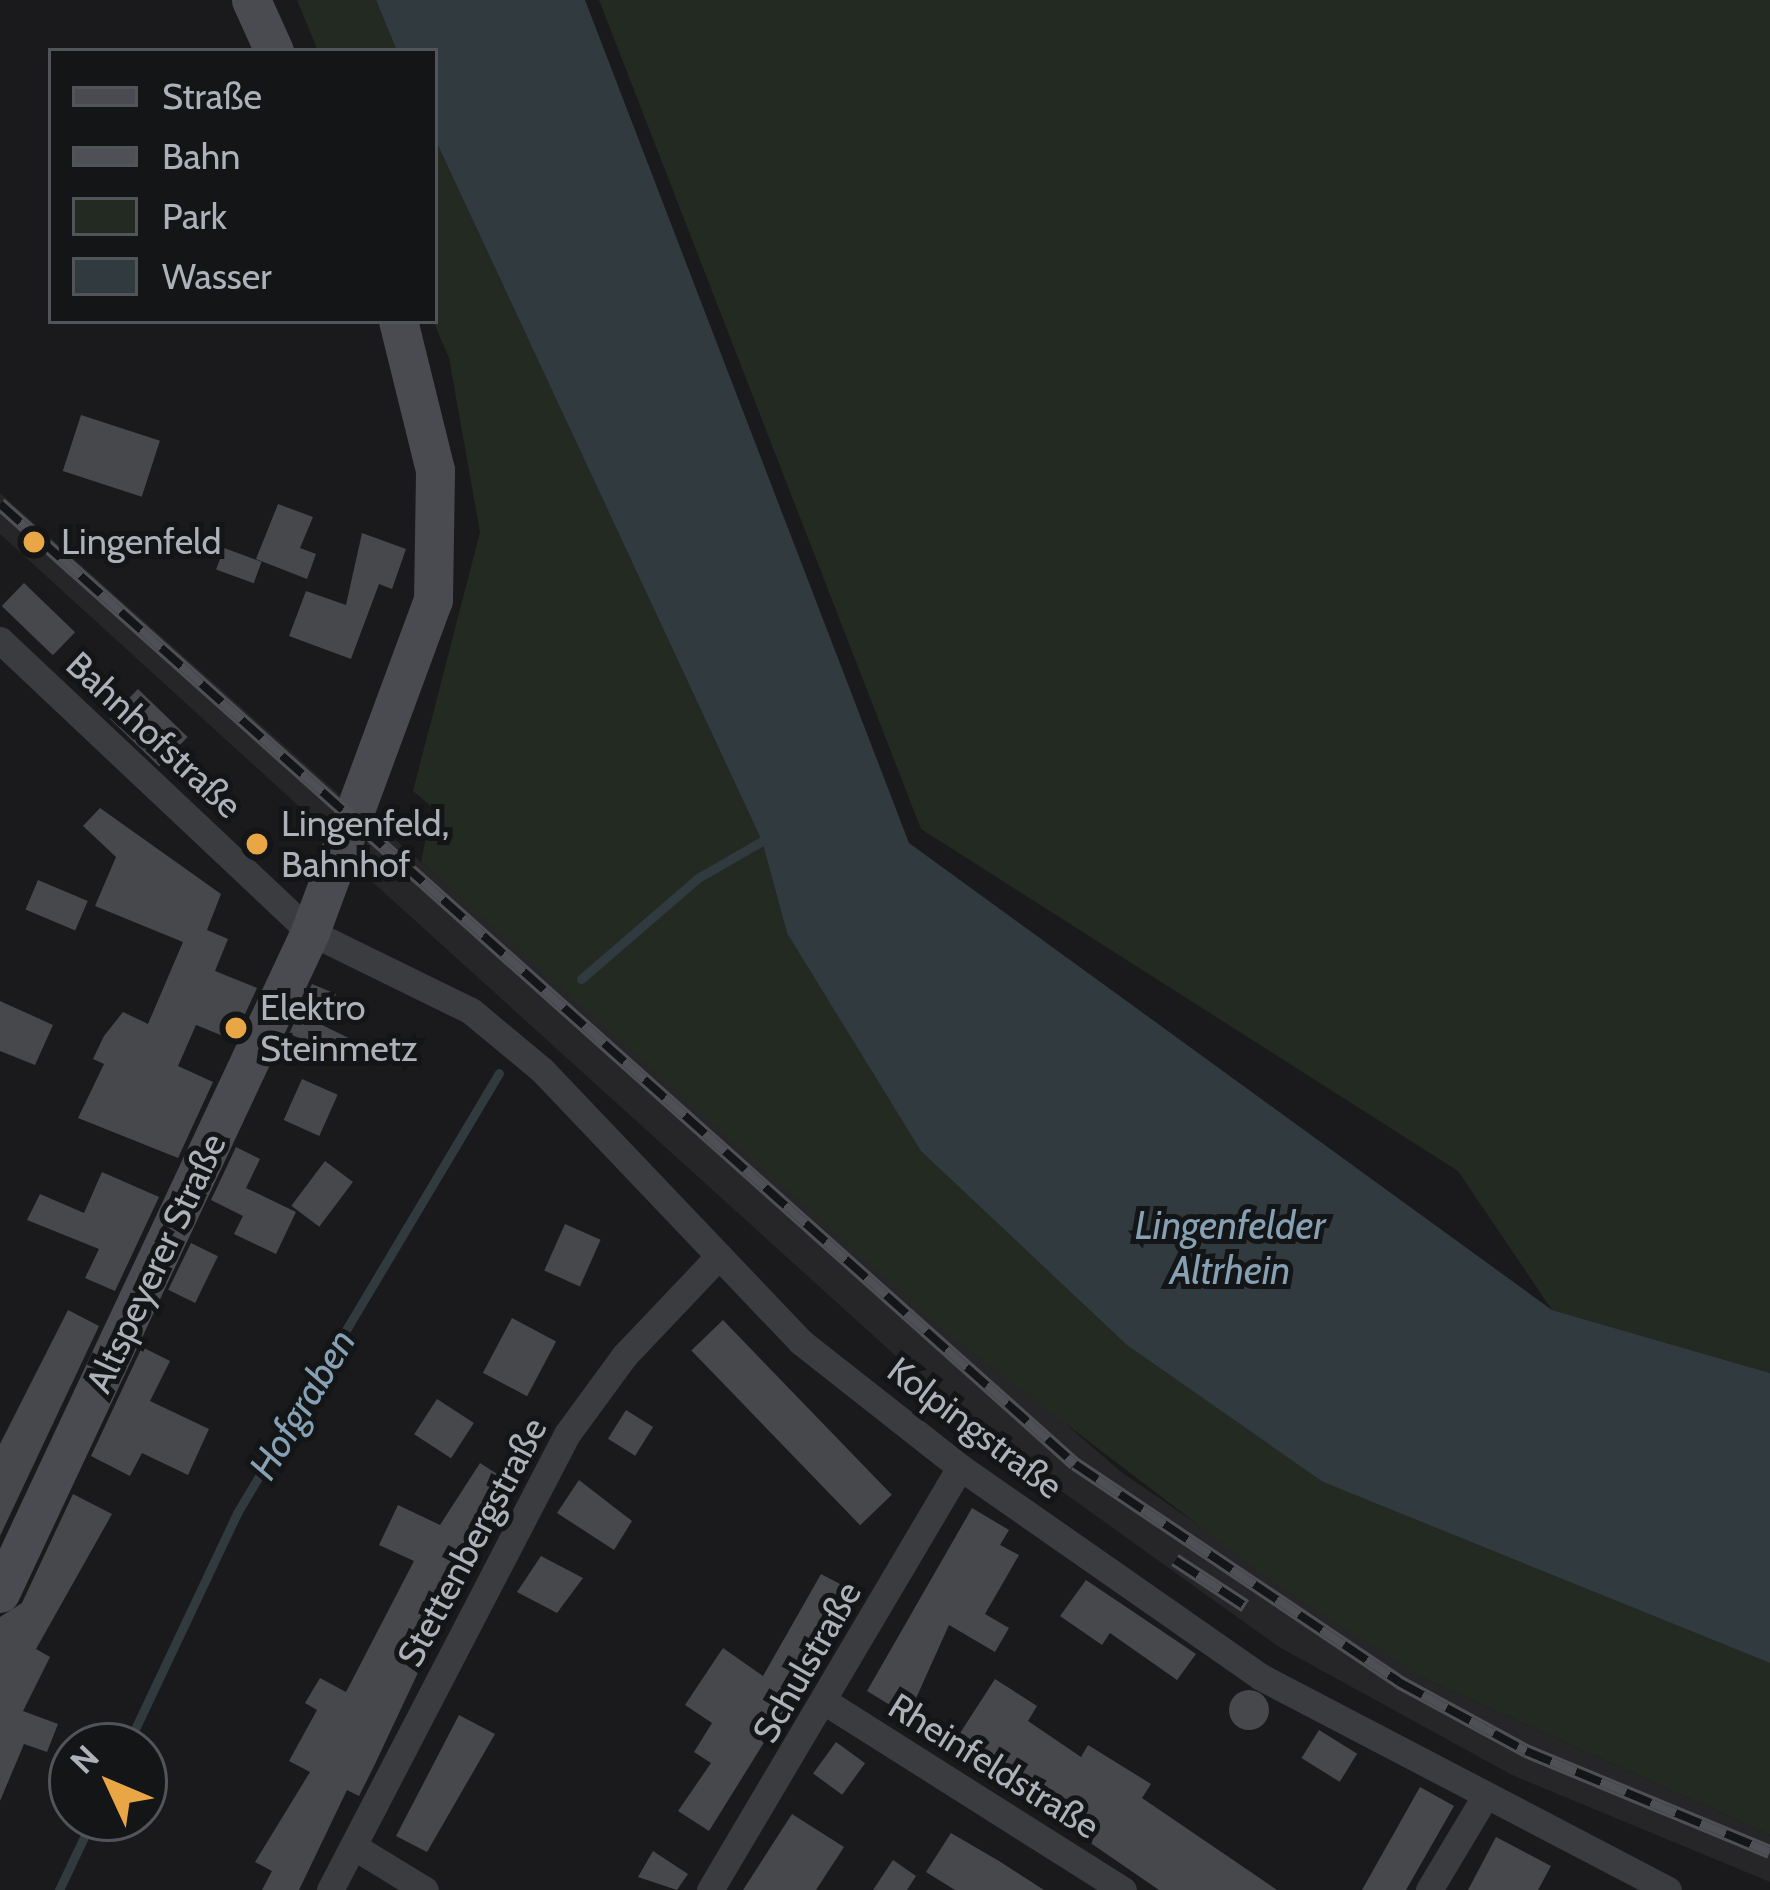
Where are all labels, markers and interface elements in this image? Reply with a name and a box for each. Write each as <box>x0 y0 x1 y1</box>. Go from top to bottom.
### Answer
legend <box>48 48 438 324</box>
text: Straße <box>162 74 262 118</box>
text: Bahn <box>162 134 240 178</box>
text: Park <box>162 194 227 238</box>
text: Wasser <box>162 254 272 298</box>
place label: Lingenfeld <box>61 520 221 564</box>
marker: Lingenfeld <box>18 526 50 558</box>
street label: Bahnhofstraße <box>57 643 251 827</box>
place label: Lingenfeld, Bahnhof <box>281 801 449 886</box>
marker: Lingenfeld, Bahnhof <box>244 831 270 857</box>
place label: Elektro Steinmetz <box>260 985 418 1070</box>
marker: Elektro Steinmetz <box>223 1015 249 1041</box>
street label: Altspeyerer Straße <box>77 1127 235 1399</box>
water label: Lingenfelder Altrhein <box>1135 1203 1325 1294</box>
water label: Hofgraben <box>239 1320 365 1488</box>
street label: Kolpingstraße <box>879 1348 1071 1508</box>
street label: Stettenbergstraße <box>388 1410 556 1674</box>
street label: Schulstraße <box>744 1574 870 1750</box>
street label: Rheinfeldstraße <box>881 1684 1107 1848</box>
north arrow <box>48 1722 168 1842</box>
text: N <box>62 1737 107 1781</box>

